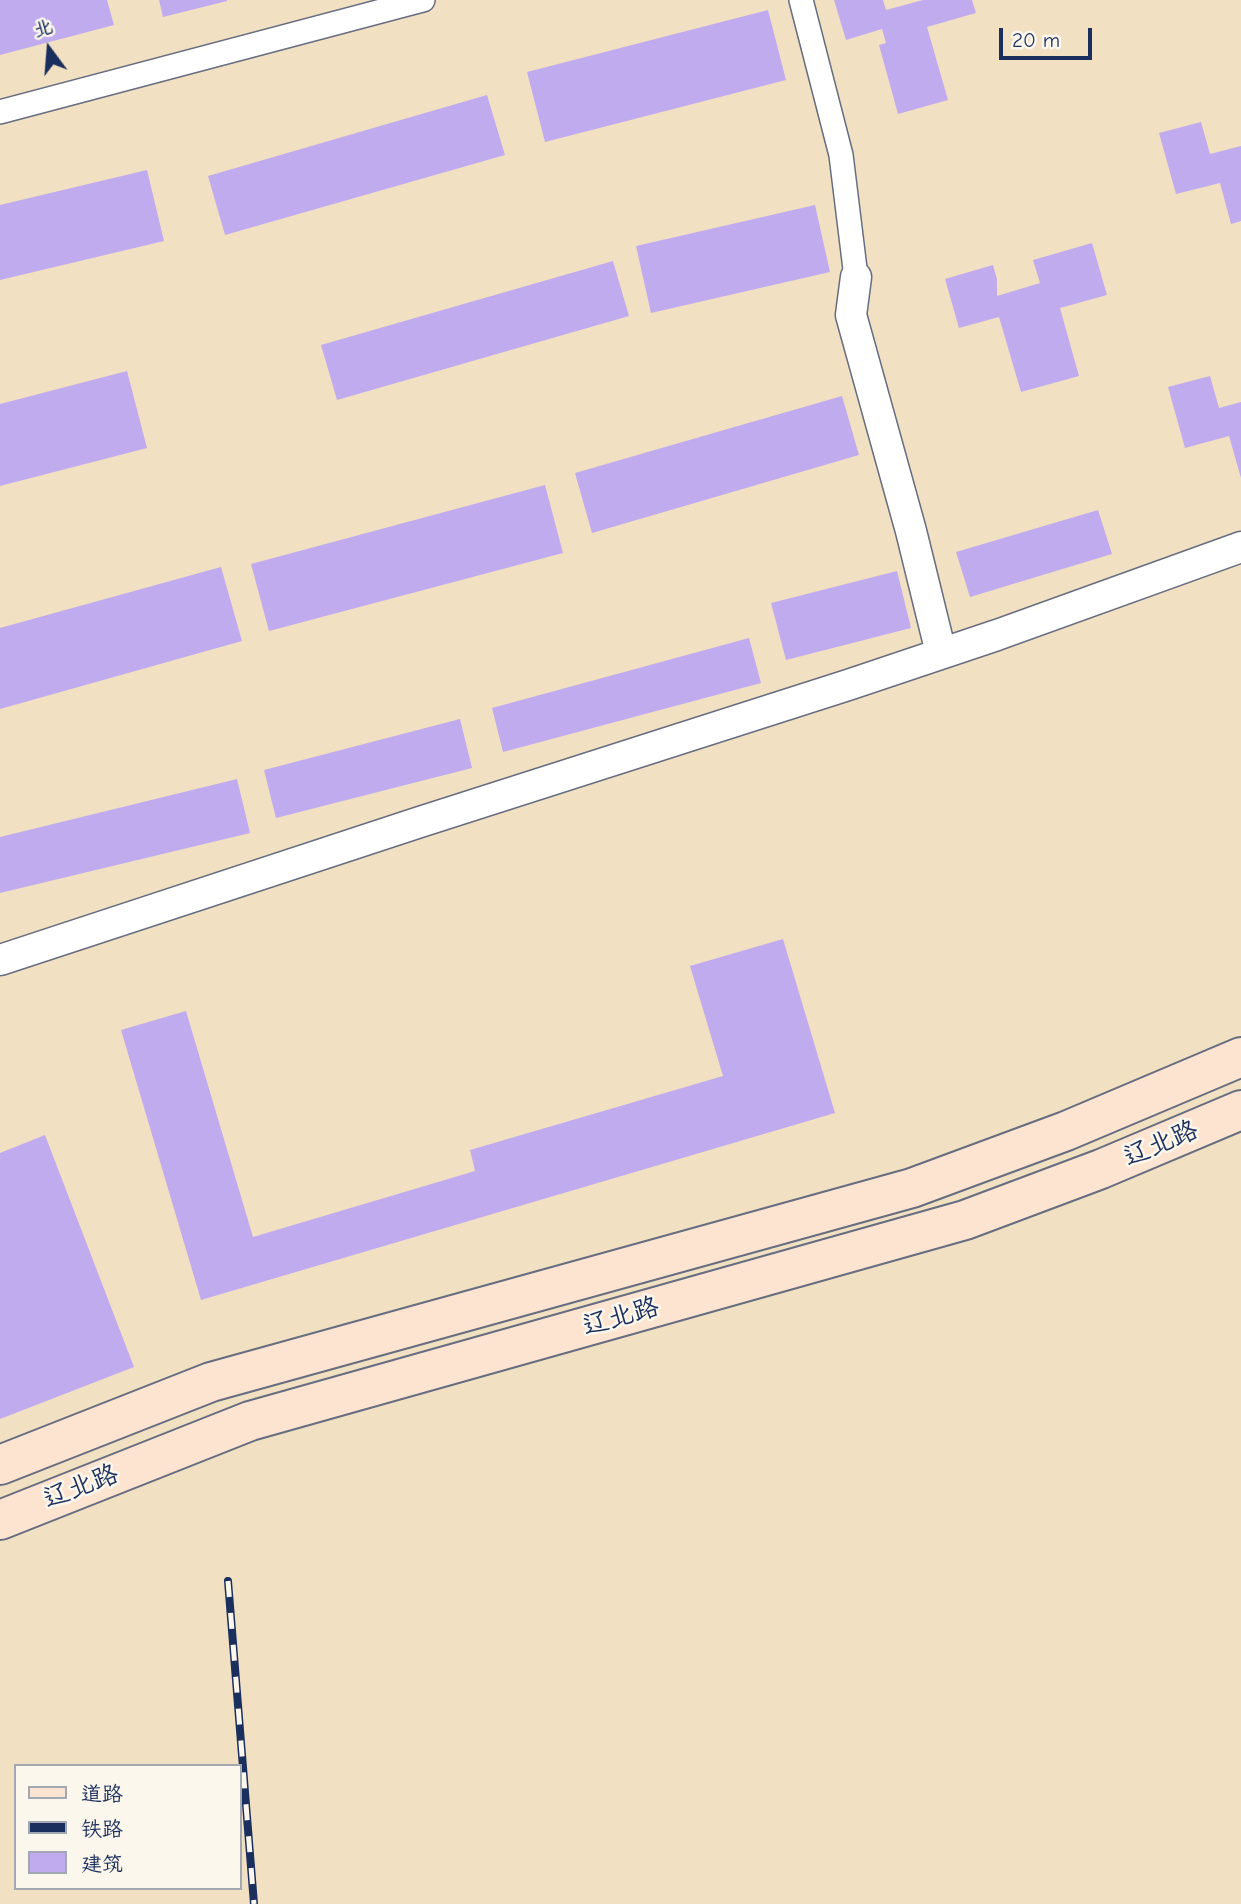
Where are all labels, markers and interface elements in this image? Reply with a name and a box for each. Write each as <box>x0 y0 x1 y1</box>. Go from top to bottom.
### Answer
north arrow <box>14 14 84 84</box>
scale bar <box>1003 14 1096 58</box>
text: 北 <box>31 16 55 42</box>
text: 20 m <box>1012 28 1060 52</box>
street label: 辽北路 <box>1119 1114 1203 1174</box>
street label: 辽北路 <box>579 1291 663 1343</box>
street label: 辽北路 <box>39 1458 123 1516</box>
legend <box>14 1764 242 1890</box>
text: 道路 <box>81 1782 123 1806</box>
text: 铁路 <box>81 1817 123 1841</box>
text: 建筑 <box>81 1852 123 1876</box>

